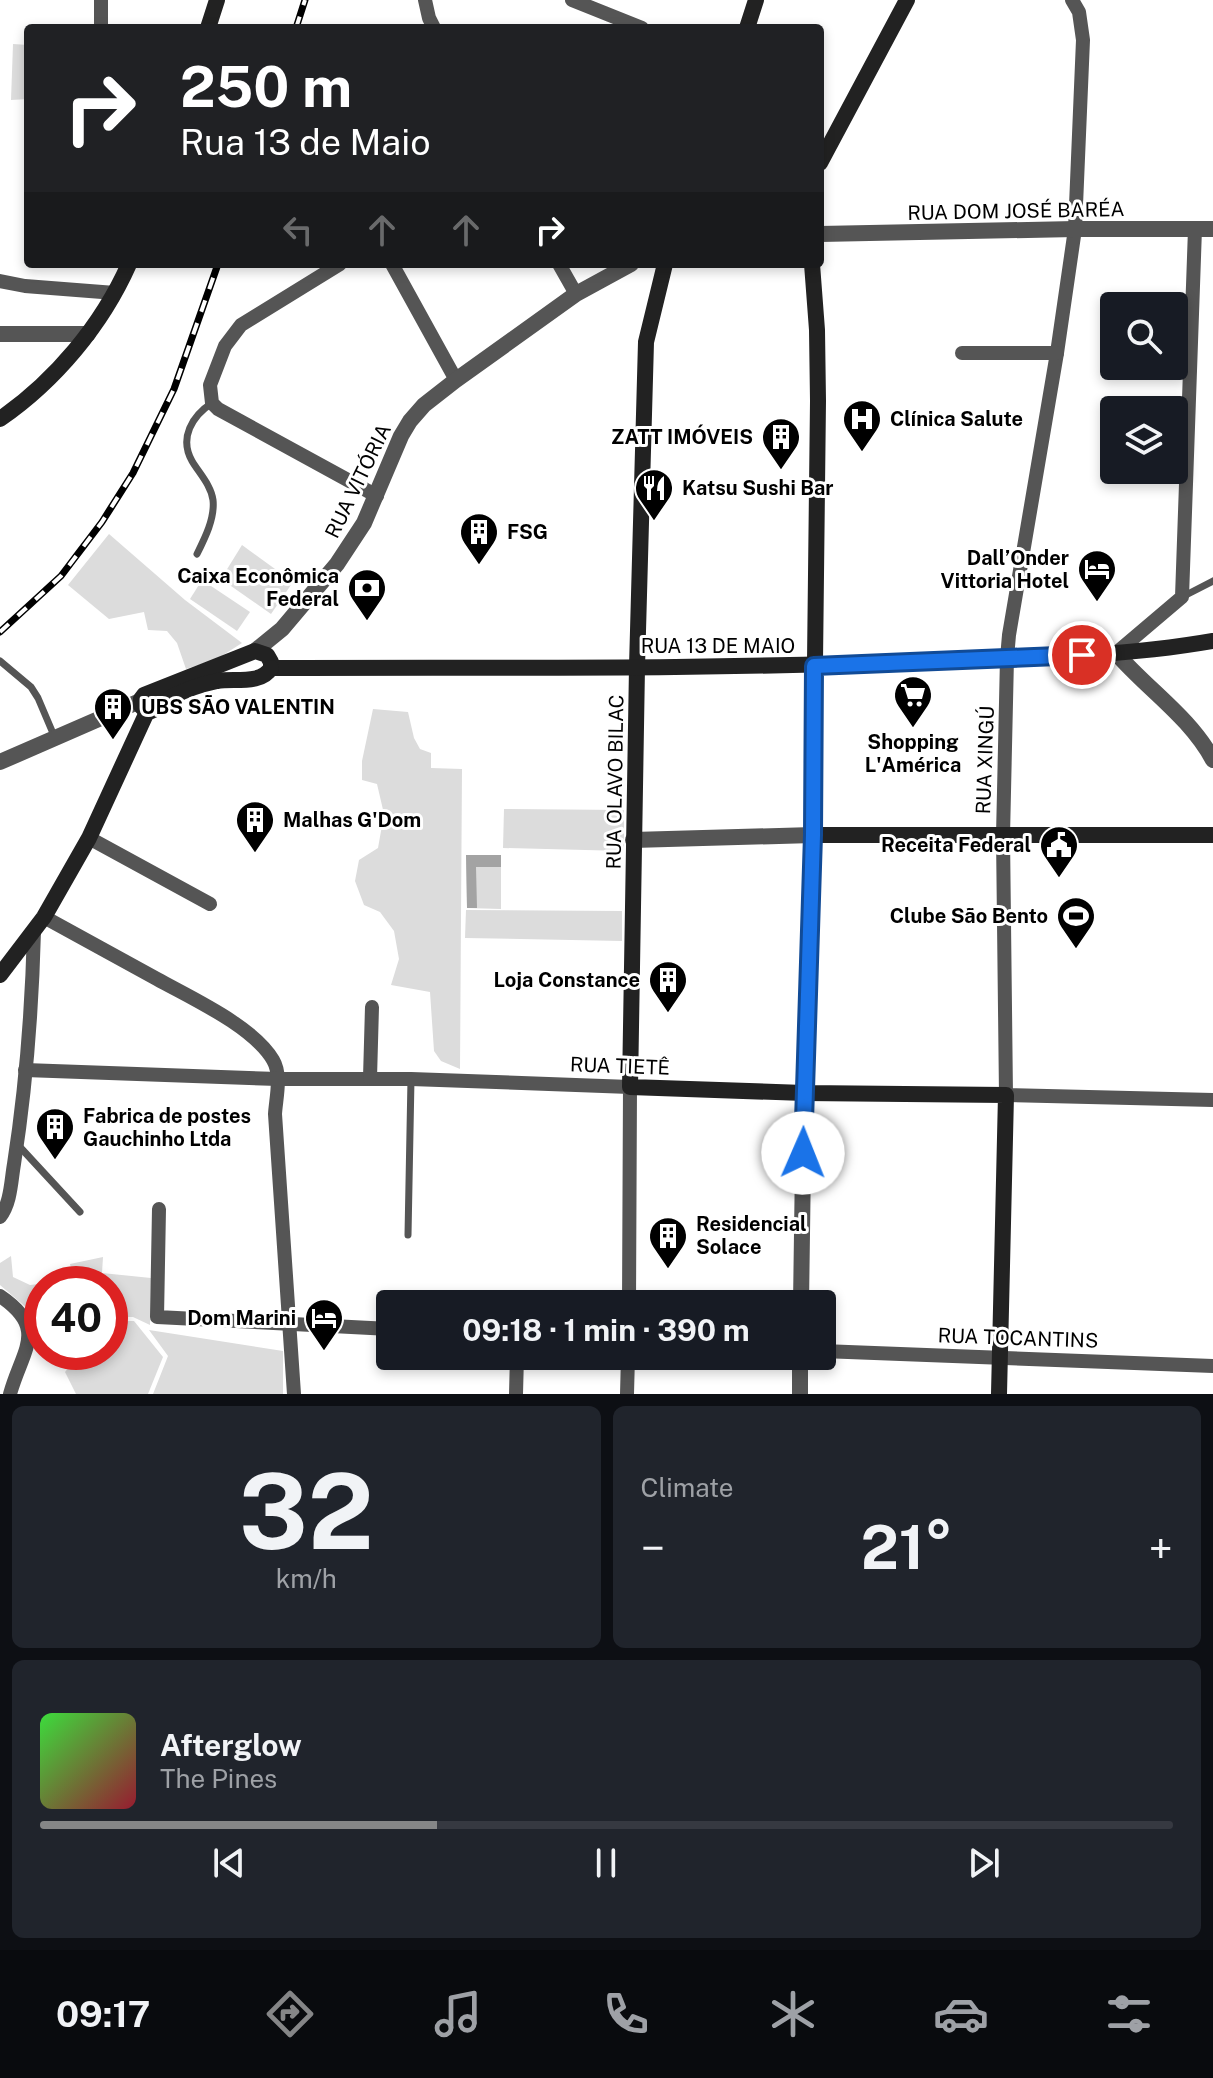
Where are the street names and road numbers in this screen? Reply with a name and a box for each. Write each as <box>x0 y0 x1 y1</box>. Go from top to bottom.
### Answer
street label: RUA DOM JOSÉ BARÉA <box>907 196 1125 225</box>
street label: RUA VITÓRIA <box>319 420 396 542</box>
street label: RUA 13 DE MAIO <box>641 634 795 658</box>
street label: RUA OLAVO BILAC <box>601 694 629 870</box>
street label: RUA XINGÚ <box>970 705 999 815</box>
street label: RUA TIETÊ <box>570 1052 670 1080</box>
street label: RUA TOCANTINS <box>937 1323 1099 1353</box>

